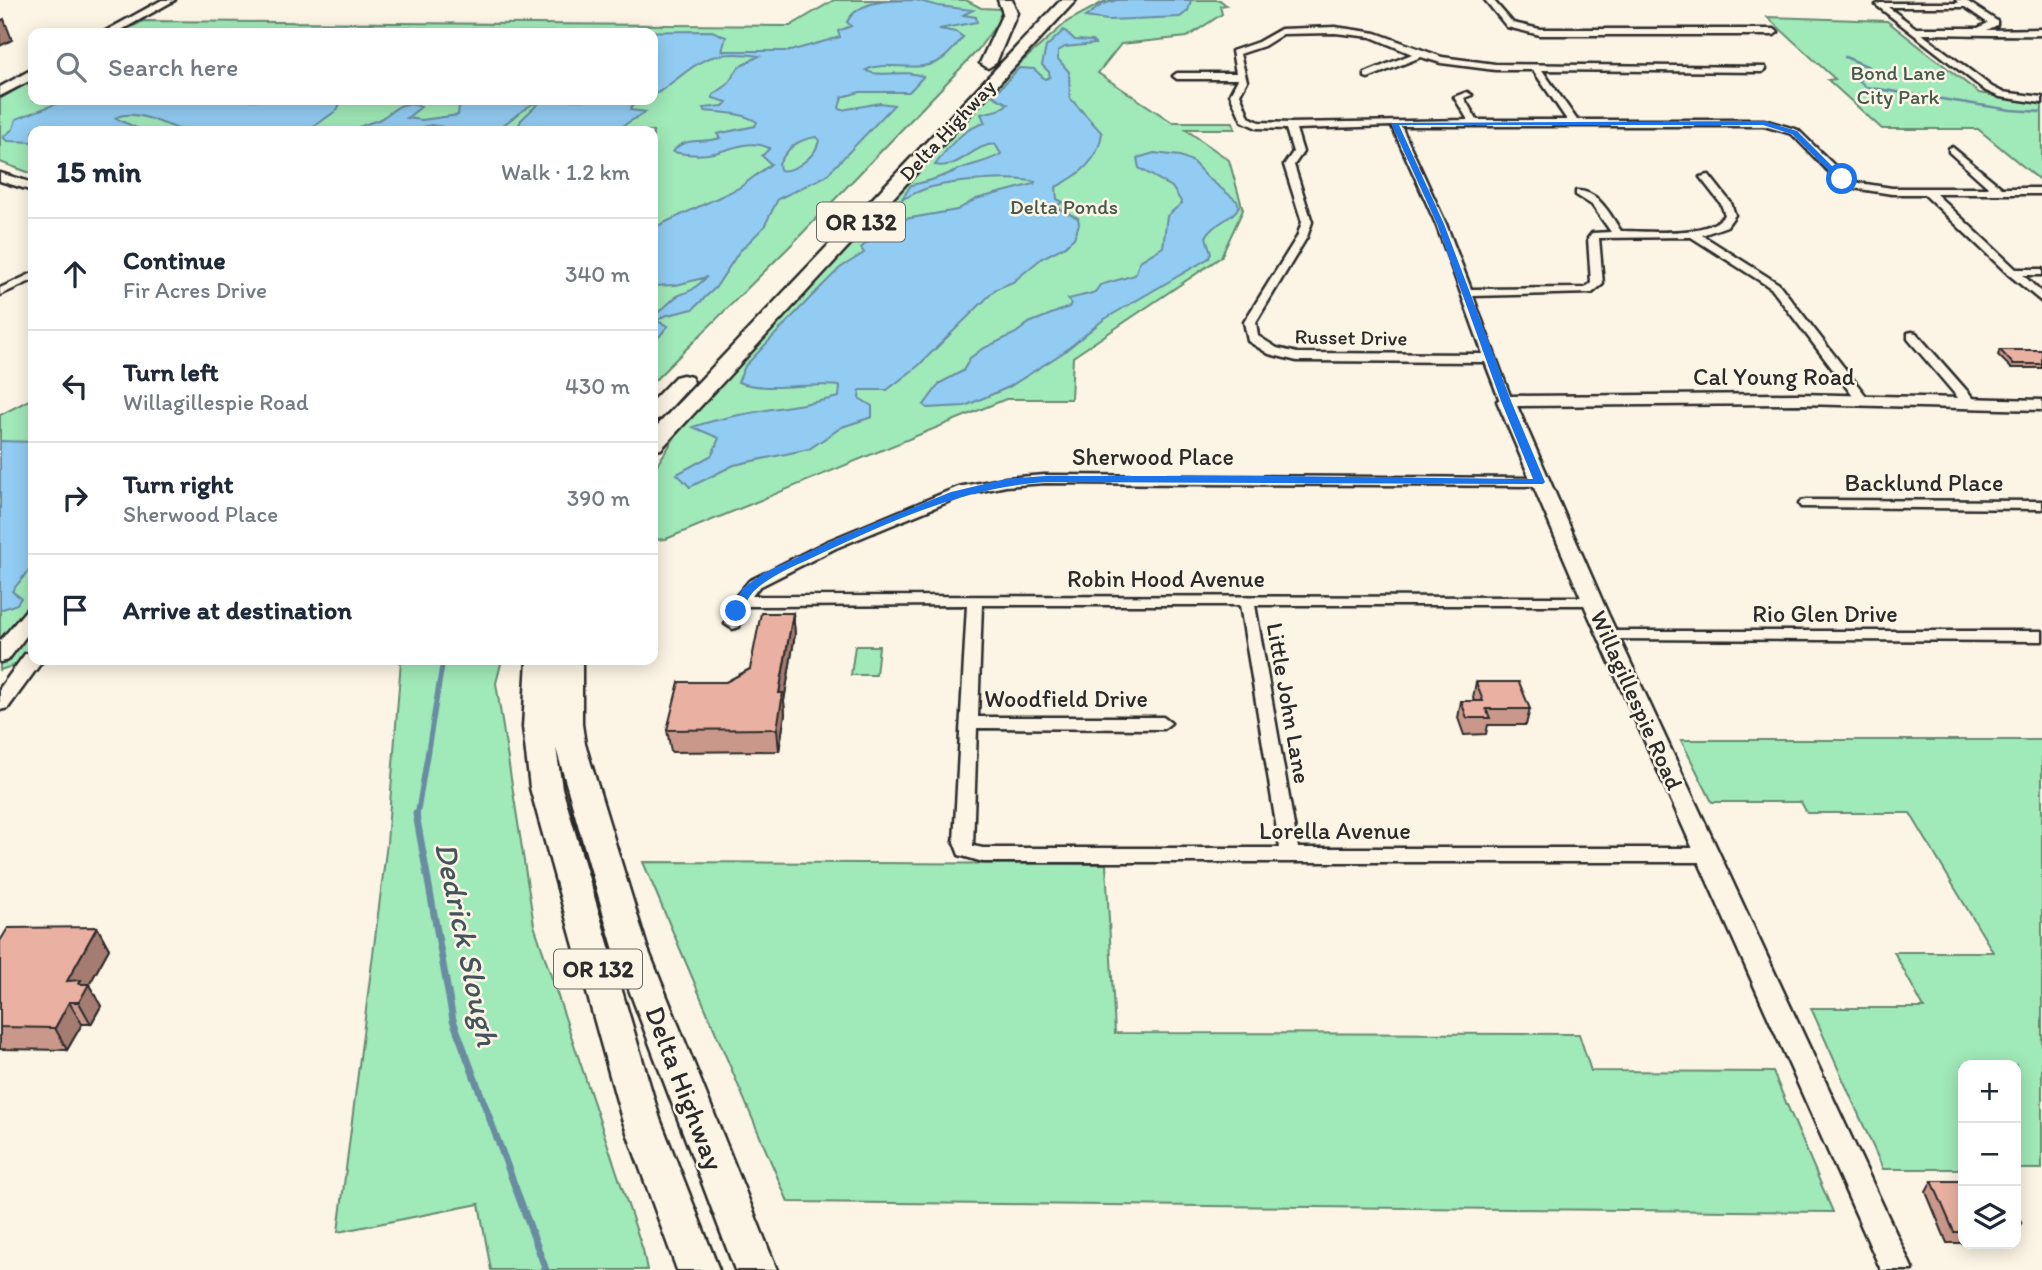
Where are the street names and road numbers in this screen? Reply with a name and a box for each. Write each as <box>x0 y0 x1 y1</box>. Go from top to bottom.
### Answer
street label: Delta Highway <box>894 74 1000 186</box>
road number: OR 132 <box>817 202 905 242</box>
street label: Russet Drive <box>1294 324 1408 350</box>
street label: Cal Young Road <box>1693 362 1855 391</box>
street label: Sherwood Place <box>1072 442 1234 471</box>
street label: Backlund Place <box>1845 468 2003 497</box>
street label: Robin Hood Avenue <box>1067 564 1265 593</box>
street label: Rio Glen Drive <box>1752 599 1898 628</box>
street label: Willagillespie Road <box>1584 606 1690 794</box>
street label: Little John Lane <box>1261 620 1317 786</box>
street label: Woodfield Drive <box>984 684 1148 713</box>
street label: Lorella Avenue <box>1259 816 1411 845</box>
road number: OR 132 <box>554 950 642 988</box>
street label: Delta Highway <box>638 1001 732 1175</box>

